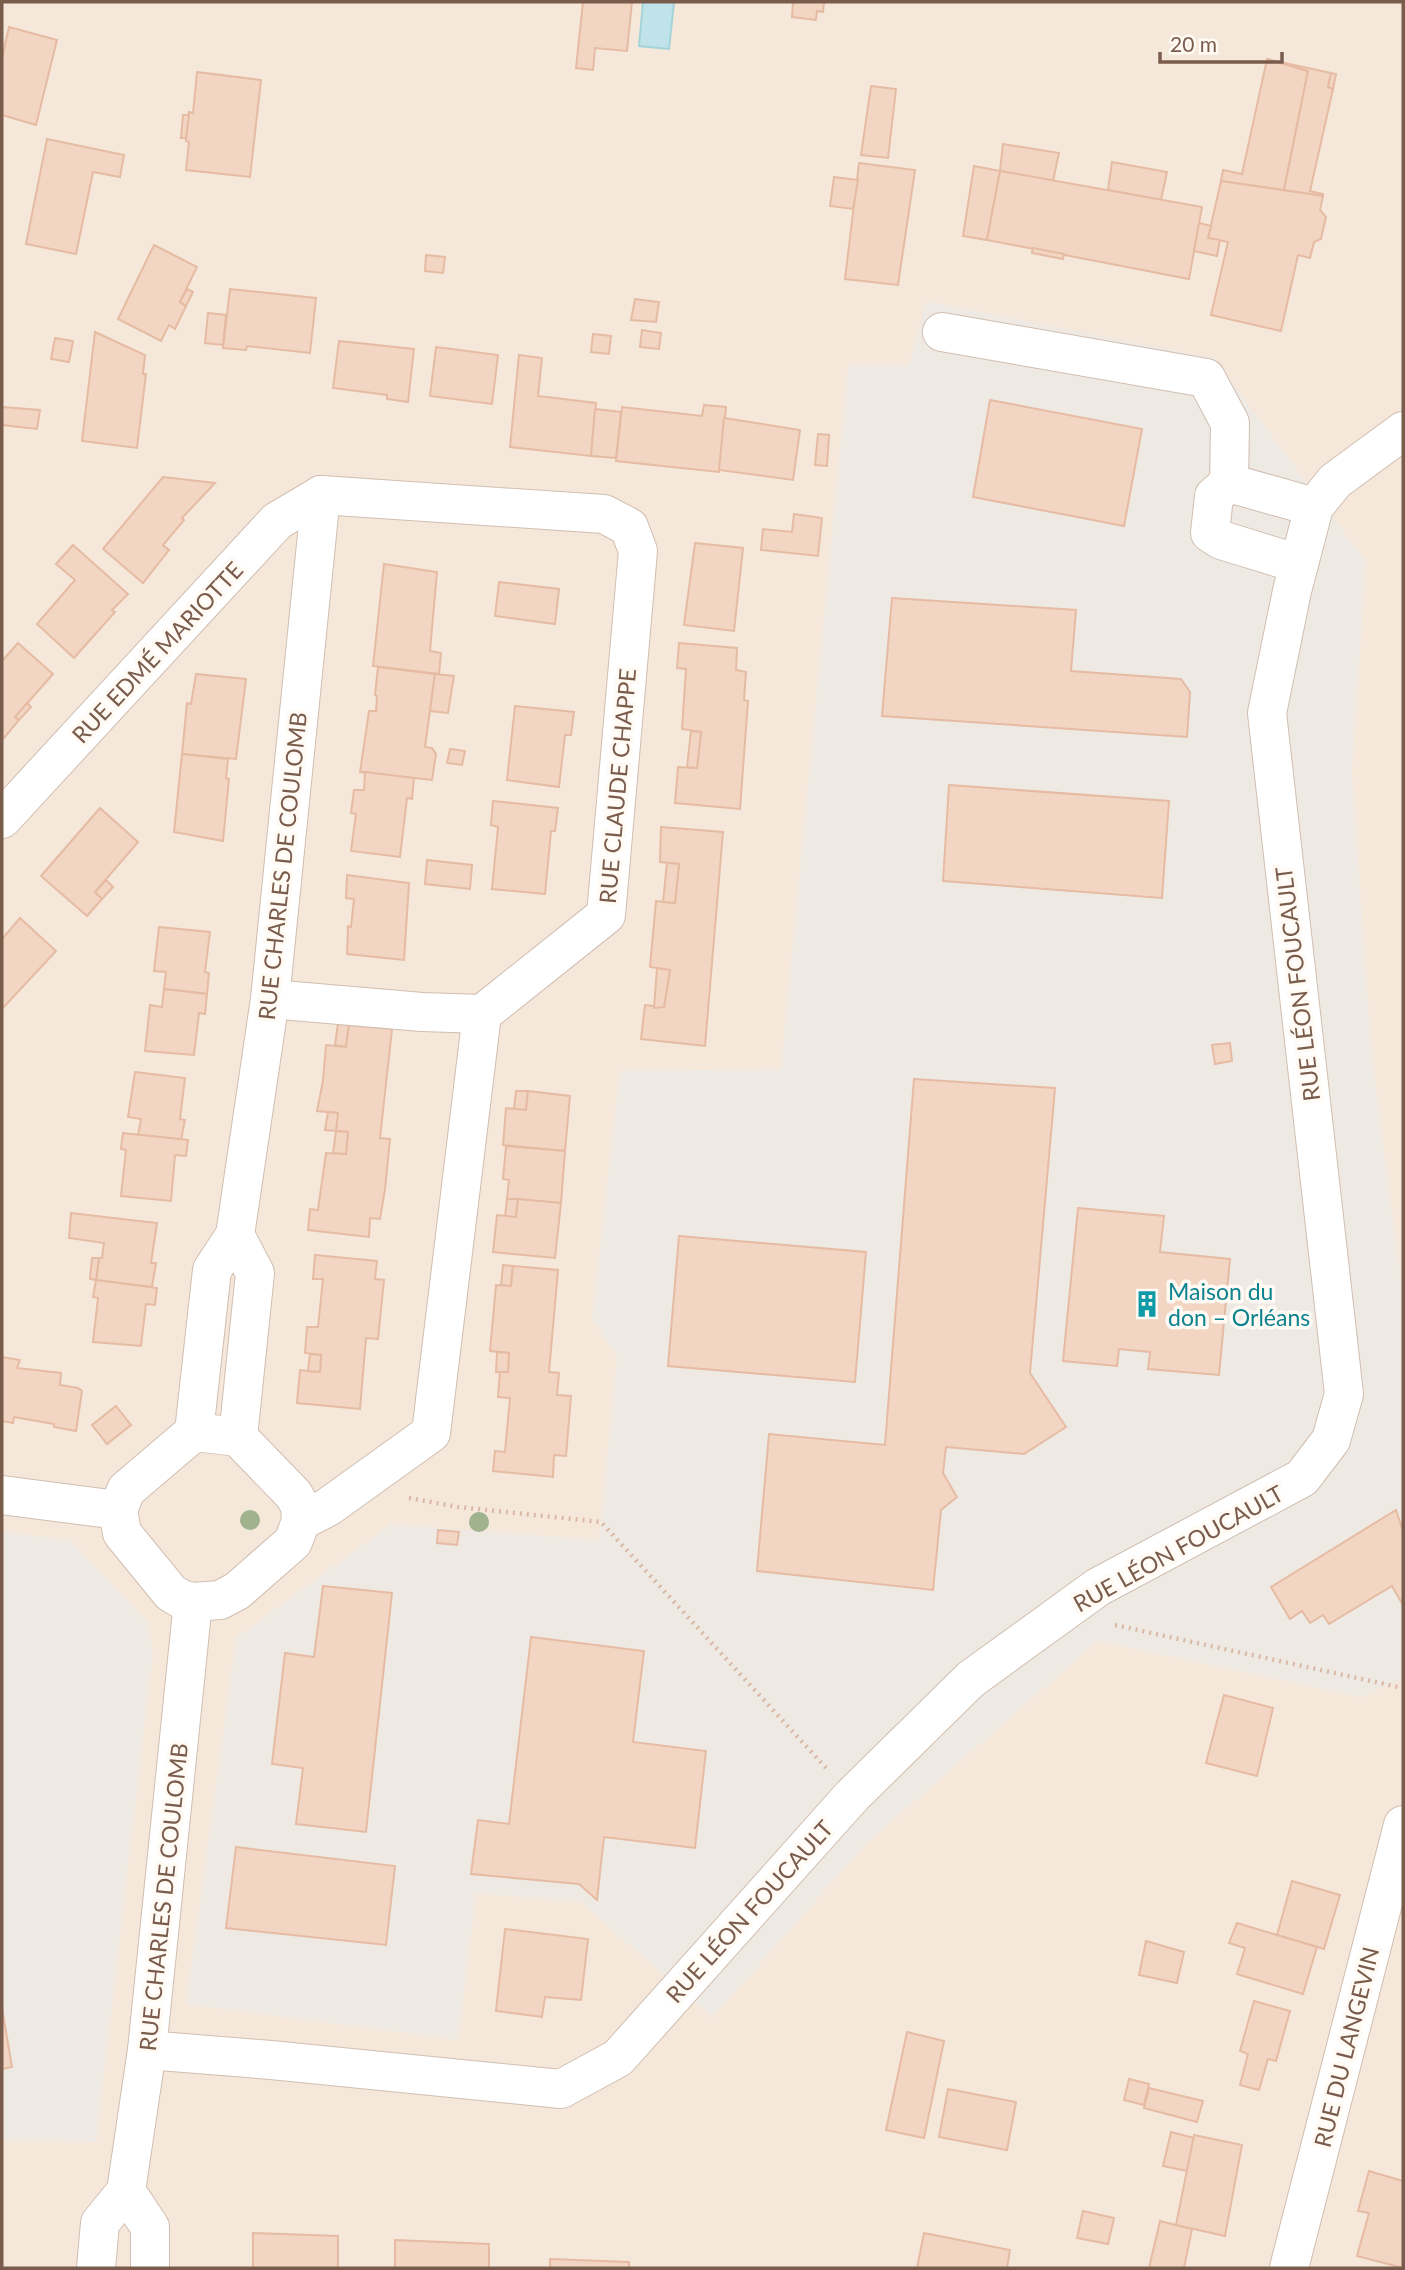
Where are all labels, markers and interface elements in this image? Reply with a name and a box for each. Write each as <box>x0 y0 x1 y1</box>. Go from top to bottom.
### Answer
scale bar <box>1160 21 1282 65</box>
text: 20 m <box>1170 31 1217 56</box>
street label: RUE EDMÉ MARIOTTE <box>66 556 248 748</box>
street label: RUE CLAUDE CHAPPE <box>593 667 641 905</box>
street label: RUE CHARLES DE COULOMB <box>252 711 312 1021</box>
street label: RUE LÉON FOUCAULT <box>1269 865 1325 1103</box>
place label: Maison du don – Orléans <box>1168 1277 1310 1331</box>
building icon: Maison du don – Orléans <box>1132 1289 1162 1319</box>
street label: RUE LÉON FOUCAULT <box>1068 1478 1288 1617</box>
street label: RUE CHARLES DE COULOMB <box>133 1742 193 2052</box>
street label: RUE LÉON FOUCAULT <box>660 1814 839 2008</box>
street label: RUE DU LANGEVIN <box>1308 1944 1384 2150</box>

